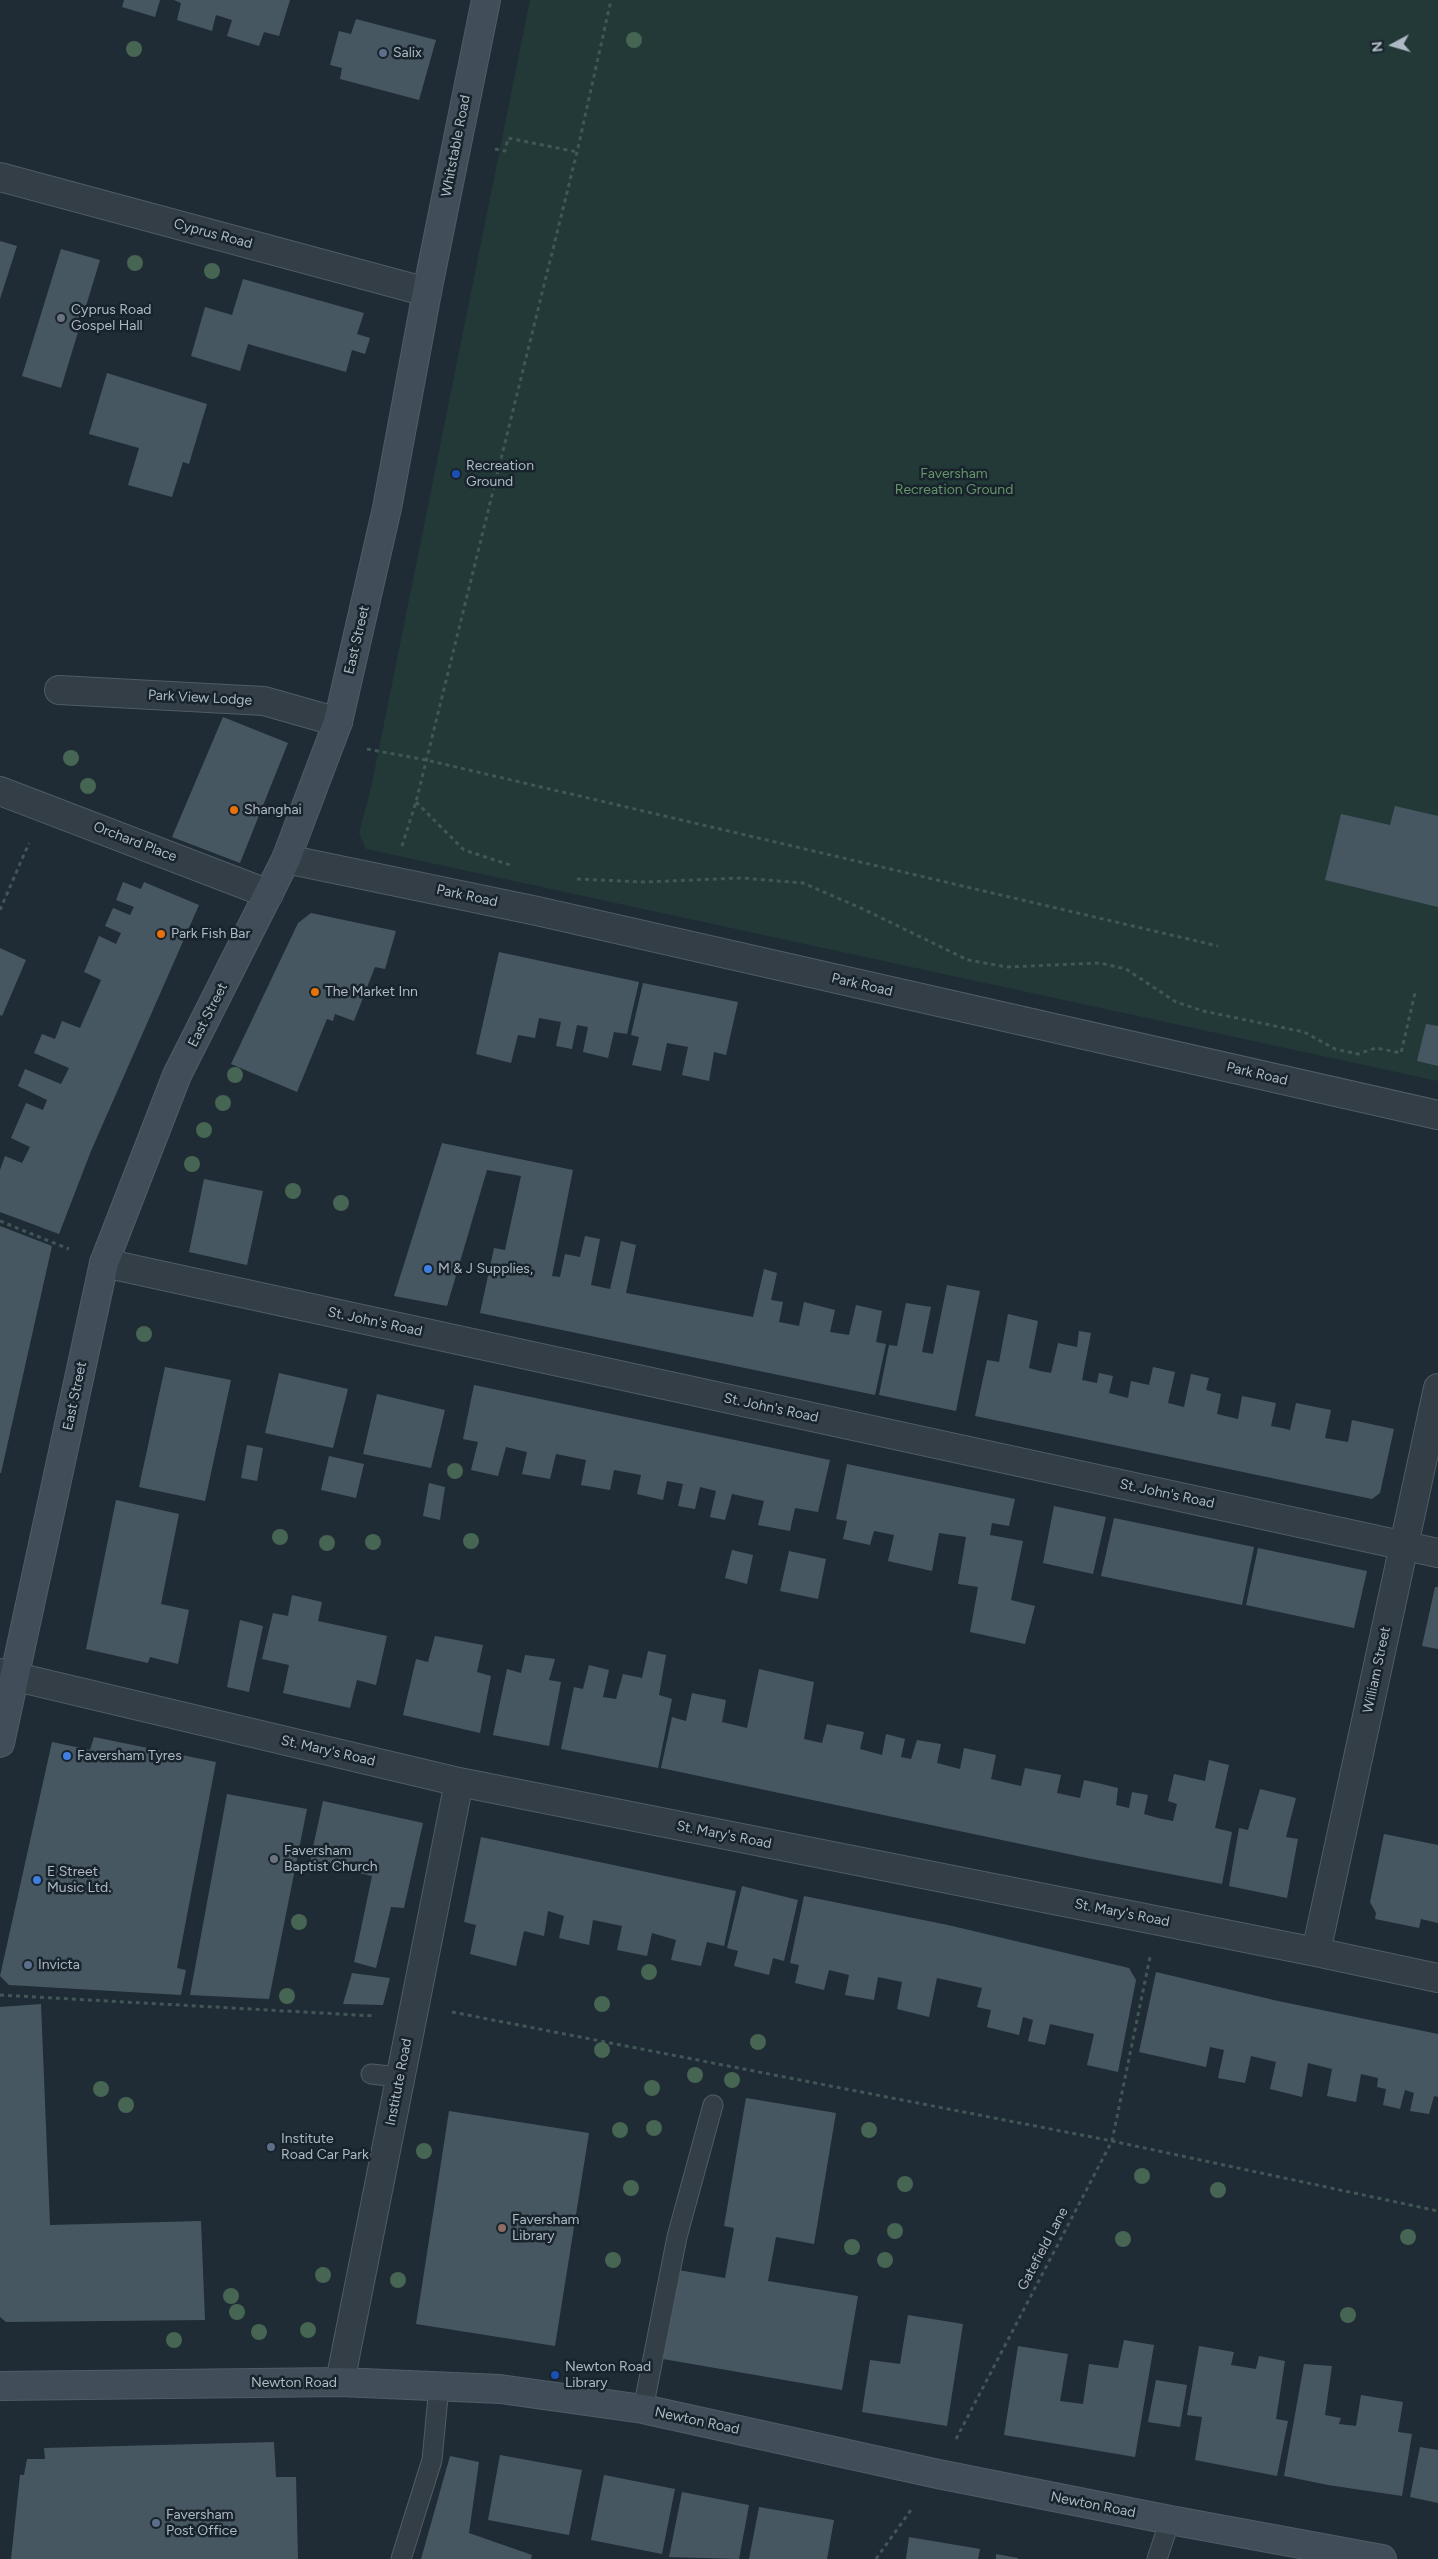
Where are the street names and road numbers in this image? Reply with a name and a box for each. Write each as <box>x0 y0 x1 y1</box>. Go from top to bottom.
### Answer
street label: Whitstable Road <box>438 94 474 198</box>
street label: Cyprus Road <box>172 215 254 253</box>
street label: East Street <box>341 604 373 676</box>
street label: Park View Lodge <box>147 687 253 709</box>
street label: Orchard Place <box>91 818 179 866</box>
street label: Park Road <box>435 881 499 911</box>
street label: Park Road <box>830 970 894 1000</box>
street label: East Street <box>185 980 231 1050</box>
street label: Park Road <box>1225 1059 1289 1089</box>
street label: St. John's Road <box>326 1304 424 1340</box>
street label: East Street <box>60 1360 90 1432</box>
street label: St. John's Road <box>722 1390 820 1426</box>
street label: St. John's Road <box>1118 1476 1216 1512</box>
street label: William Street <box>1360 1625 1394 1715</box>
street label: St. Mary's Road <box>279 1732 377 1770</box>
street label: St. Mary's Road <box>675 1818 773 1852</box>
street label: St. Mary's Road <box>1073 1896 1171 1930</box>
street label: Institute Road <box>382 2037 416 2127</box>
street label: Gatefield Lane <box>1014 2205 1072 2293</box>
street label: Newton Road <box>251 2375 337 2391</box>
street label: Newton Road <box>653 2404 741 2438</box>
street label: Newton Road <box>1049 2489 1137 2521</box>

